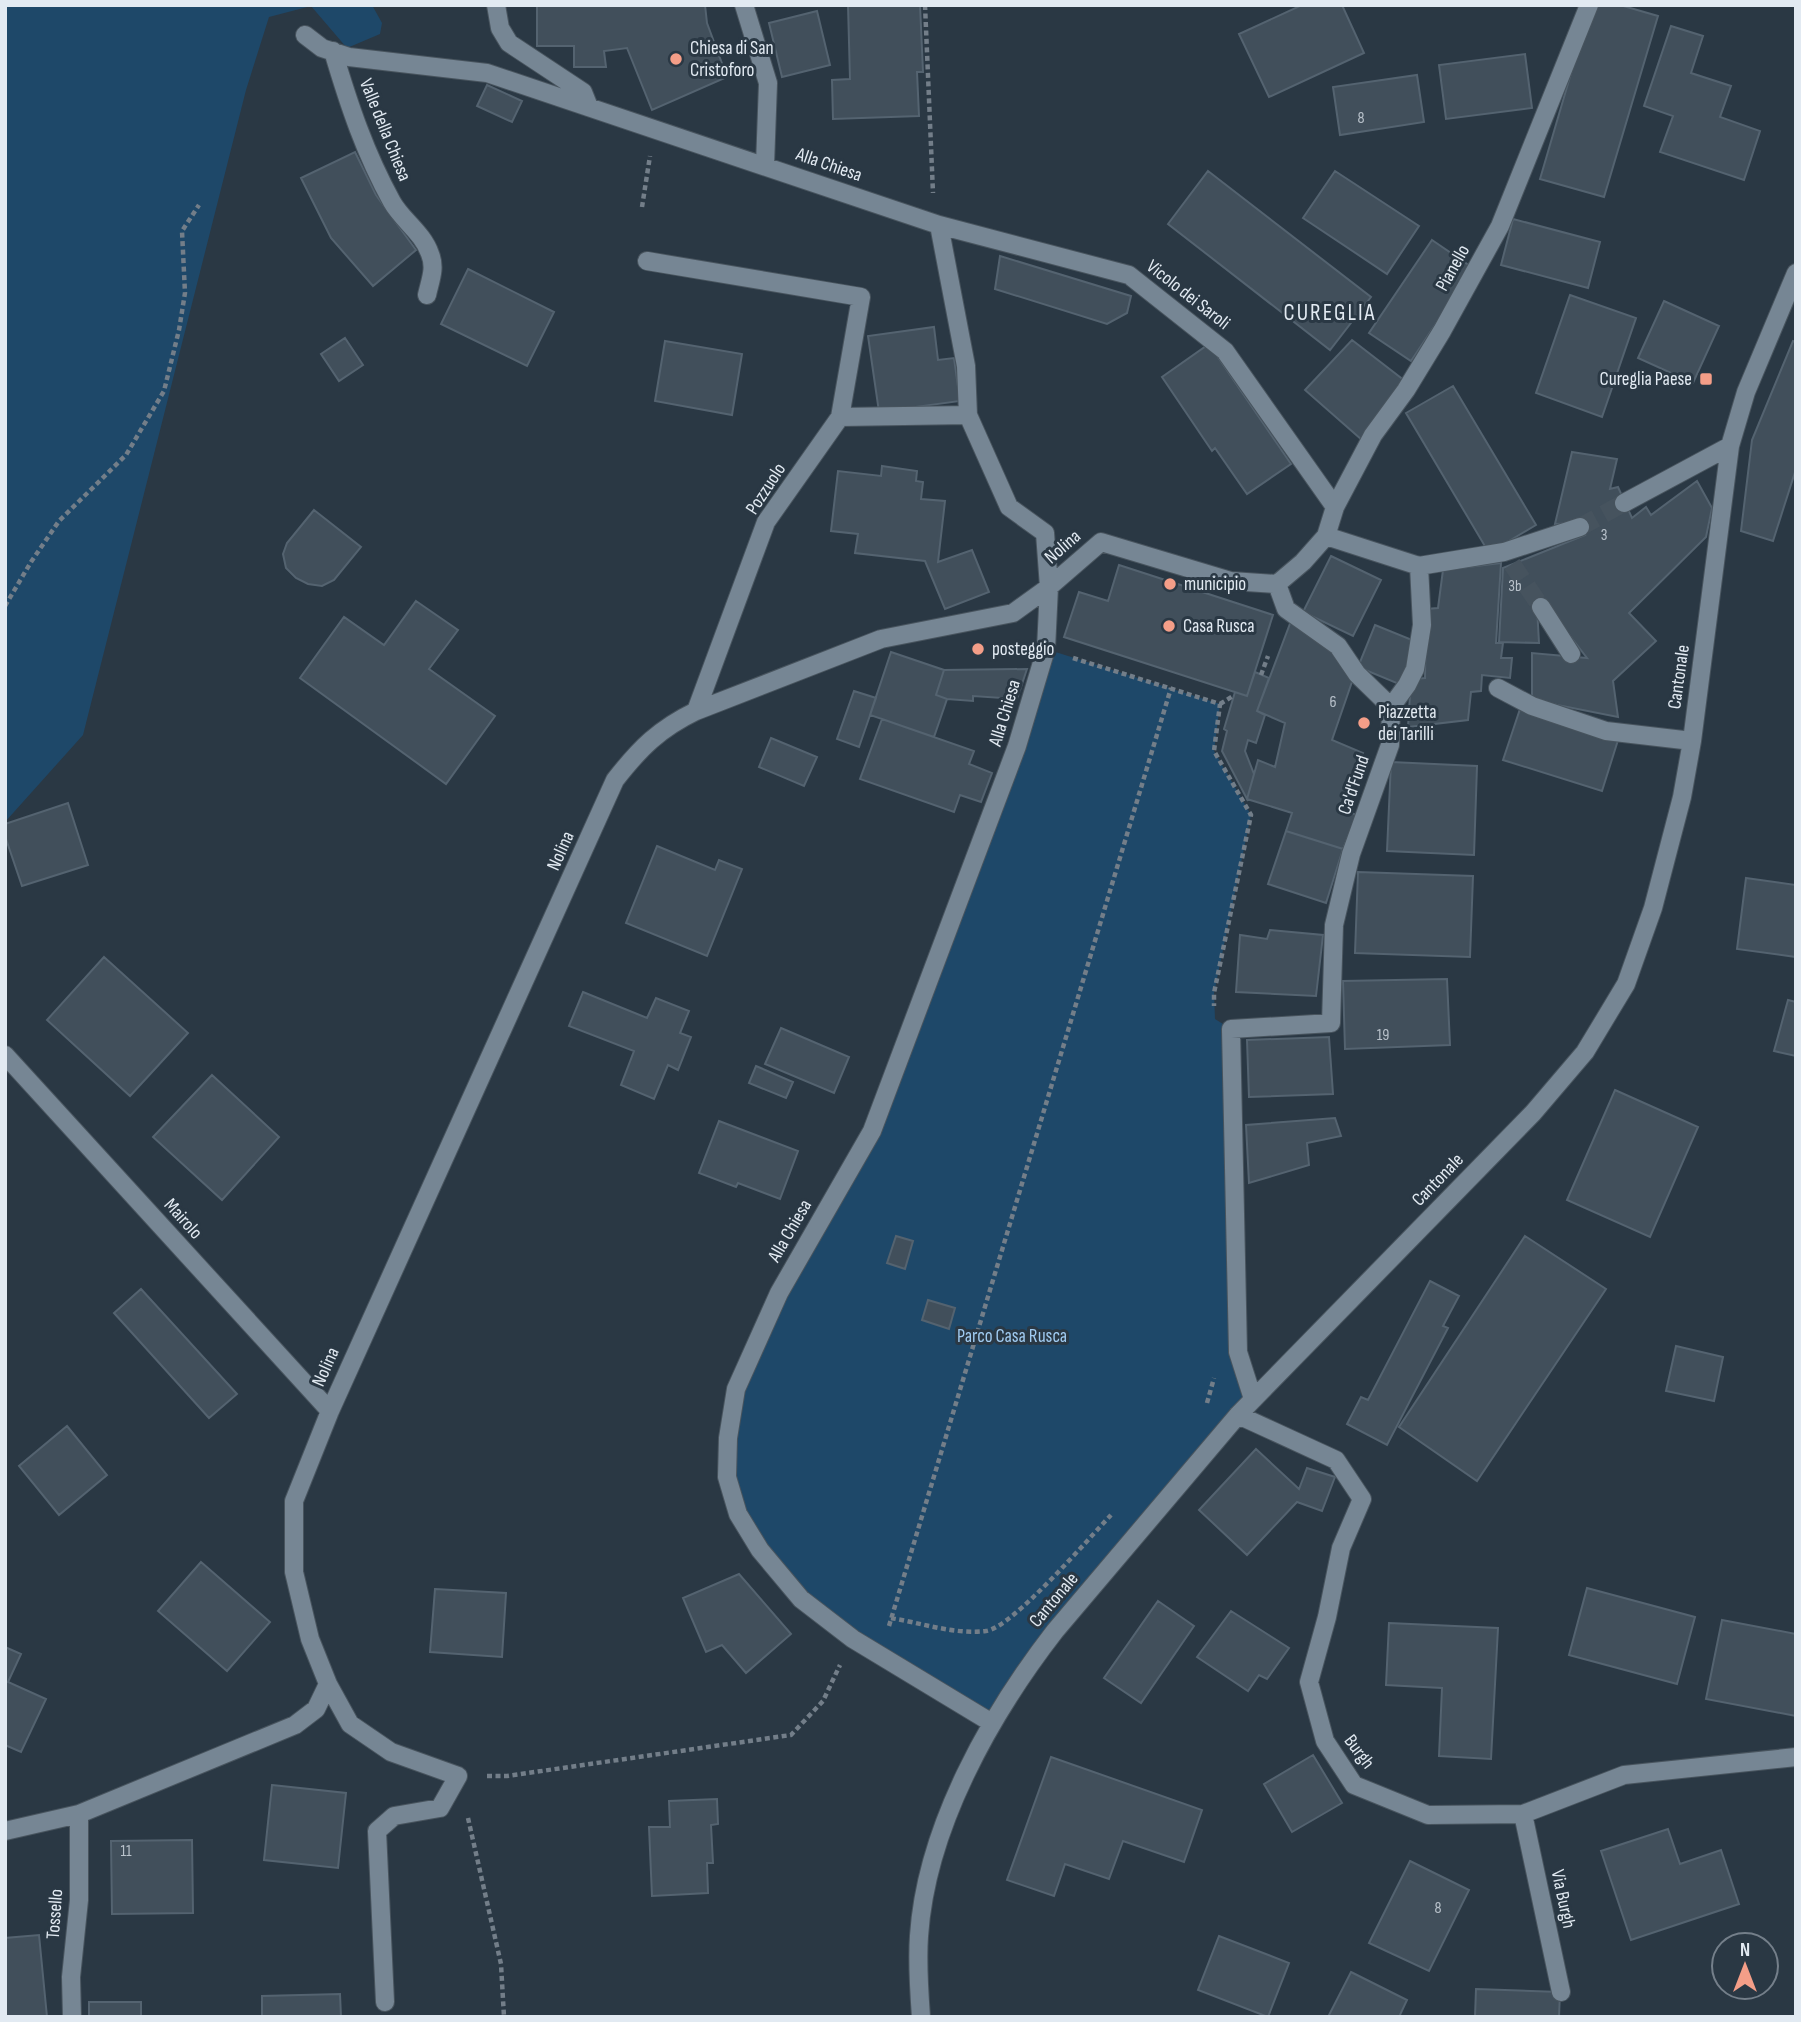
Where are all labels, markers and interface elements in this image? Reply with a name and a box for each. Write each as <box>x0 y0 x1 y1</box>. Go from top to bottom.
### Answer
place label: Chiesa di San Cristoforo <box>690 37 774 82</box>
marker: Chiesa di San Cristoforo <box>668 51 684 67</box>
street label: Valle della Chiesa <box>354 75 416 185</box>
house number: 8 <box>1357 109 1365 128</box>
street label: Alla Chiesa <box>792 143 865 187</box>
street label: Pianello <box>1431 241 1475 295</box>
street label: Vicolo dei Saroli <box>1142 255 1234 335</box>
district label: CUREGLIA <box>1284 299 1376 327</box>
place label: Cureglia Paese <box>1600 368 1692 391</box>
marker: Cureglia Paese <box>1698 371 1714 387</box>
street label: Pozzuolo <box>741 459 791 519</box>
street label: Nolina <box>1040 525 1086 569</box>
house number: 3 <box>1601 526 1607 545</box>
place label: municipio <box>1184 573 1246 596</box>
marker: municipio <box>1162 576 1178 592</box>
house number: 3b <box>1508 577 1522 596</box>
place label: Casa Rusca <box>1183 615 1255 638</box>
marker: Casa Rusca <box>1161 618 1177 634</box>
place label: posteggio <box>992 638 1054 661</box>
marker: posteggio <box>970 641 986 657</box>
street label: Cantonale <box>1663 643 1695 711</box>
street label: Alla Chiesa <box>984 677 1026 750</box>
house number: 6 <box>1329 693 1337 712</box>
place label: Piazzetta dei Tarilli <box>1378 701 1437 746</box>
marker: Piazzetta dei Tarilli <box>1356 715 1372 731</box>
street label: Ca'd'Fund <box>1333 752 1375 818</box>
street label: Nolina <box>542 828 580 874</box>
house number: 19 <box>1377 1026 1389 1045</box>
street label: Cantonale <box>1407 1149 1469 1211</box>
street label: Mairolo <box>159 1194 207 1244</box>
street label: Alla Chiesa <box>762 1196 817 1267</box>
park label: Parco Casa Rusca <box>957 1325 1067 1348</box>
street label: Nolina <box>307 1344 345 1390</box>
street label: Cantonale <box>1024 1568 1084 1632</box>
street label: Burgh <box>1339 1730 1379 1774</box>
house number: 11 <box>120 1842 132 1861</box>
street label: Via Burgh <box>1546 1868 1580 1930</box>
street label: Tossello <box>42 1888 68 1940</box>
house number: 8 <box>1434 1899 1442 1918</box>
north arrow <box>1710 1931 1780 2001</box>
text: N <box>1740 1939 1750 1962</box>

